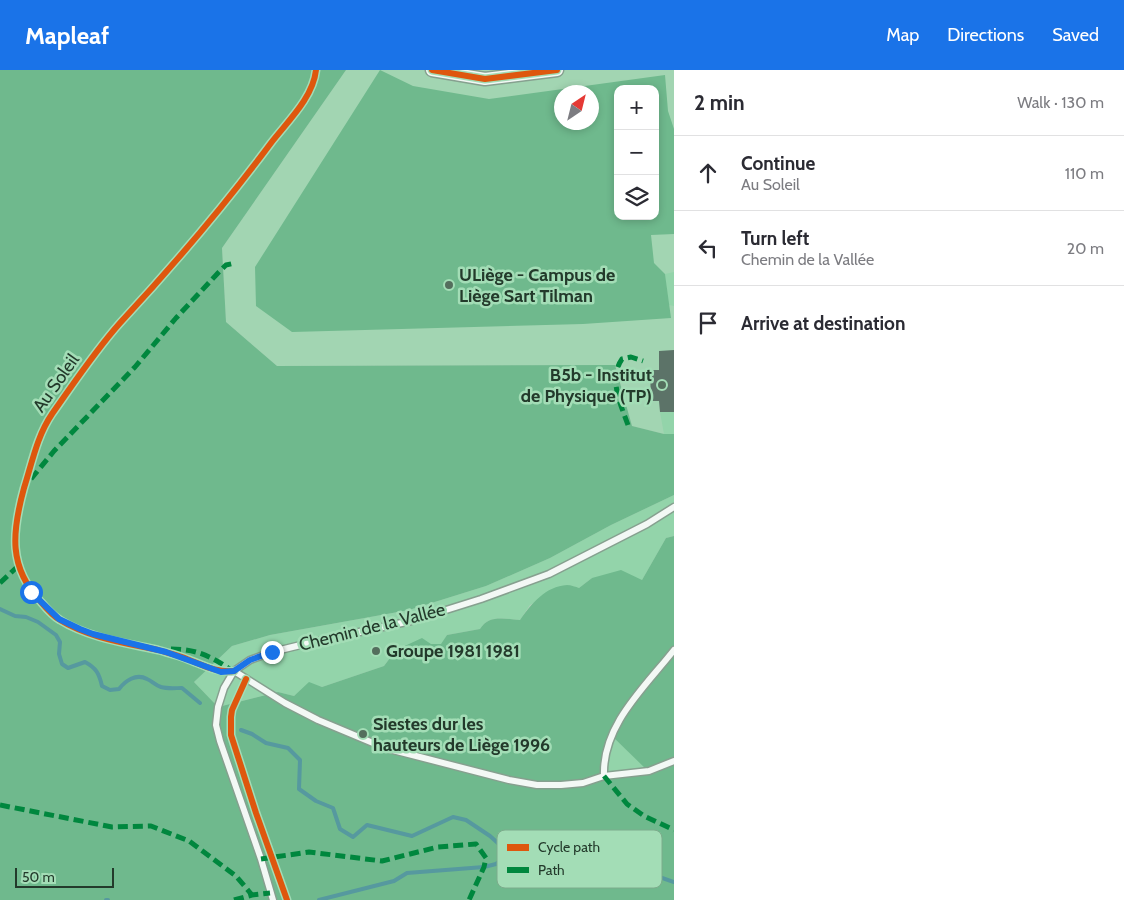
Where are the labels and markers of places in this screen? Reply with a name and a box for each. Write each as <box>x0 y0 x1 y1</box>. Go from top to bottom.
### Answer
place label: ULiège - Campus de Liège Sart Tilman <box>459 264 615 307</box>
marker: ULiège - Campus de Liège Sart Tilman <box>443 279 455 291</box>
place label: B5b - Institut de Physique (TP) <box>521 364 652 407</box>
marker: B5b - Institut de Physique (TP) <box>656 379 668 391</box>
place label: Groupe 1981 1981 <box>386 640 520 662</box>
marker: Groupe 1981 1981 <box>370 645 382 657</box>
place label: Siestes dur les hauteurs de Liège 1996 <box>373 713 550 756</box>
marker: Siestes dur les hauteurs de Liège 1996 <box>357 728 369 740</box>

